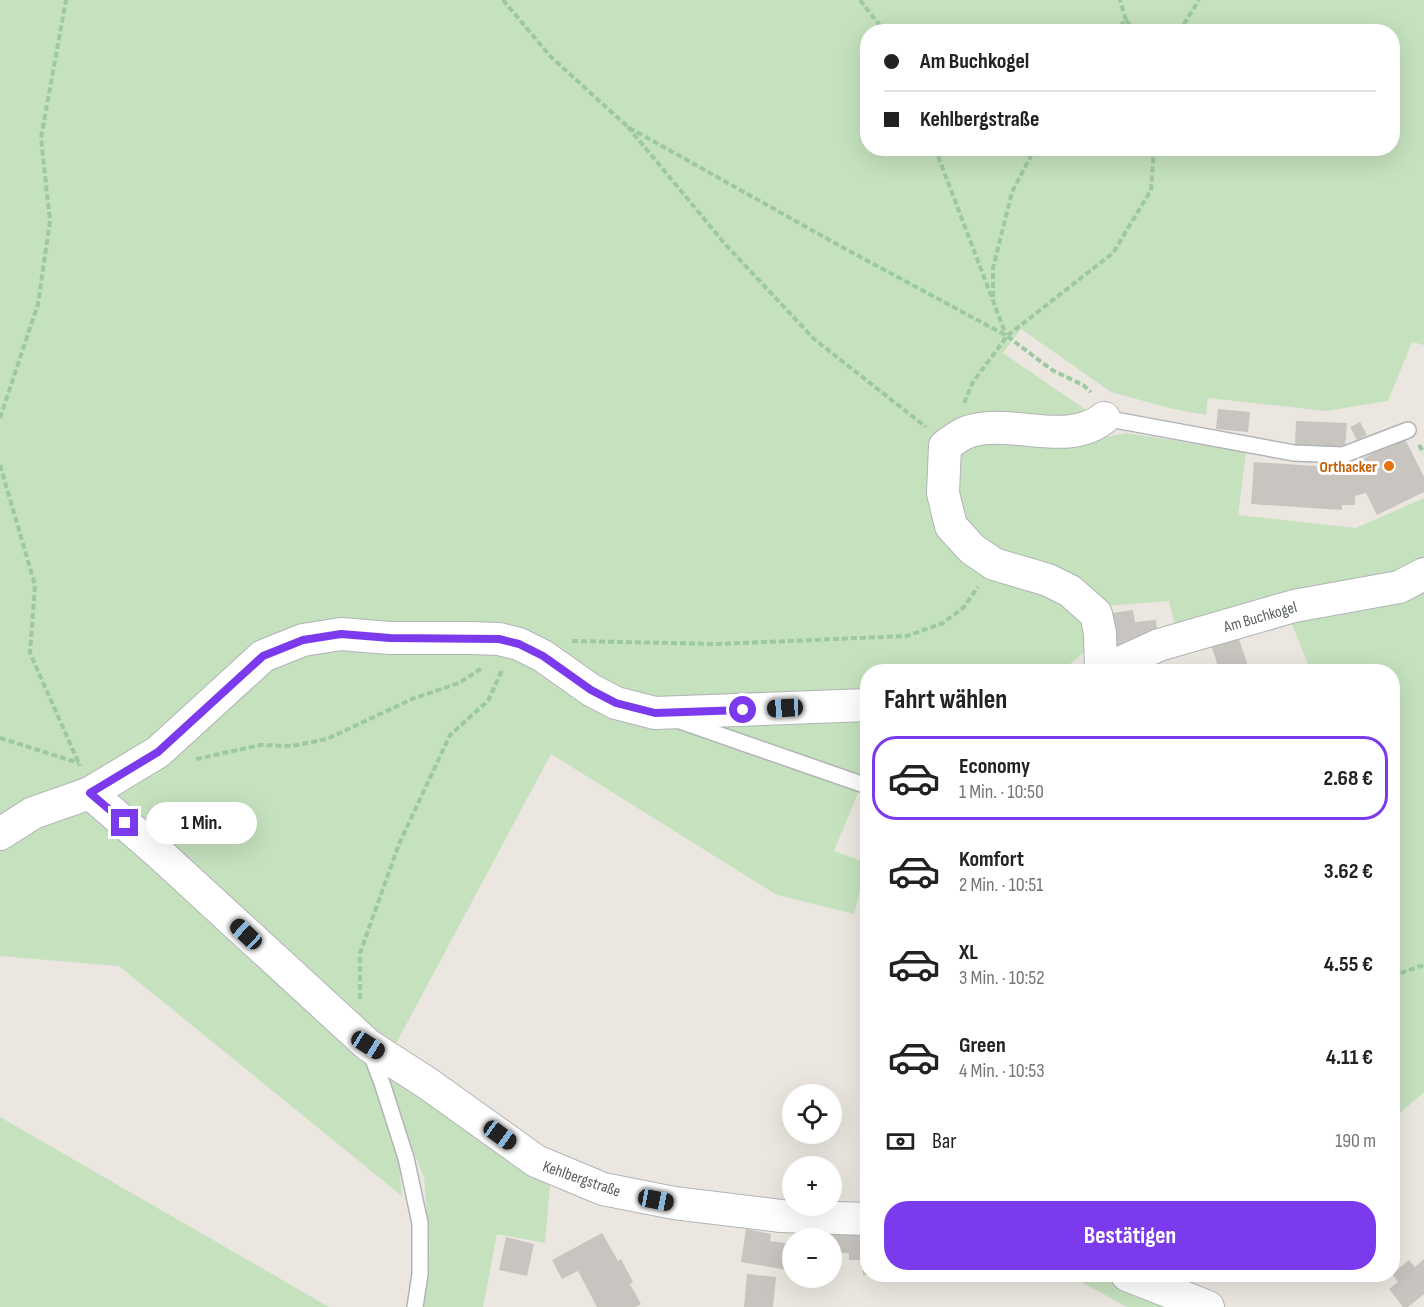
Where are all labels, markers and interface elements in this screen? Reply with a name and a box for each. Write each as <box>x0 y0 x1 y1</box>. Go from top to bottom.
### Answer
text: Am Buchkogel <box>920 48 1029 75</box>
text: Kehlbergstraße <box>920 106 1039 133</box>
place label: Orthacker <box>1320 458 1377 477</box>
marker: Orthacker <box>1382 459 1396 473</box>
street label: Am Buchkogel <box>1221 598 1299 637</box>
text: Fahrt wählen <box>884 684 1007 716</box>
route start <box>729 696 756 723</box>
car <box>767 698 803 718</box>
icon: car <box>887 751 941 805</box>
text: Economy <box>959 753 1030 780</box>
text: 2.68 € <box>1323 765 1373 792</box>
text: 1 Min. · 10:50 <box>959 780 1044 804</box>
callout: 1 Min. <box>146 802 257 844</box>
route end <box>111 809 138 836</box>
text: 1 Min. <box>181 811 222 835</box>
icon: car <box>887 844 941 898</box>
text: Komfort <box>959 846 1024 873</box>
text: 3.62 € <box>1324 858 1373 885</box>
text: 2 Min. · 10:51 <box>959 873 1043 897</box>
car <box>227 915 265 953</box>
icon: car <box>887 937 941 991</box>
text: XL <box>959 939 978 966</box>
text: 4.55 € <box>1324 951 1373 978</box>
text: 3 Min. · 10:52 <box>959 966 1045 990</box>
car <box>348 1028 388 1062</box>
icon: car <box>887 1030 941 1084</box>
text: Green <box>959 1032 1006 1059</box>
text: 4.11 € <box>1326 1044 1373 1071</box>
text: 4 Min. · 10:53 <box>959 1059 1045 1083</box>
map controls <box>782 1084 842 1288</box>
button: locate <box>782 1084 842 1144</box>
car <box>480 1117 520 1153</box>
icon: cash <box>884 1125 917 1158</box>
text: Bar <box>932 1128 957 1155</box>
text: 190 m <box>1335 1129 1376 1153</box>
button: + <box>782 1156 842 1216</box>
street label: Kehlbergstraße <box>540 1157 623 1202</box>
car <box>637 1188 675 1212</box>
button: Bestätigen <box>884 1201 1376 1270</box>
button: − <box>782 1228 842 1288</box>

